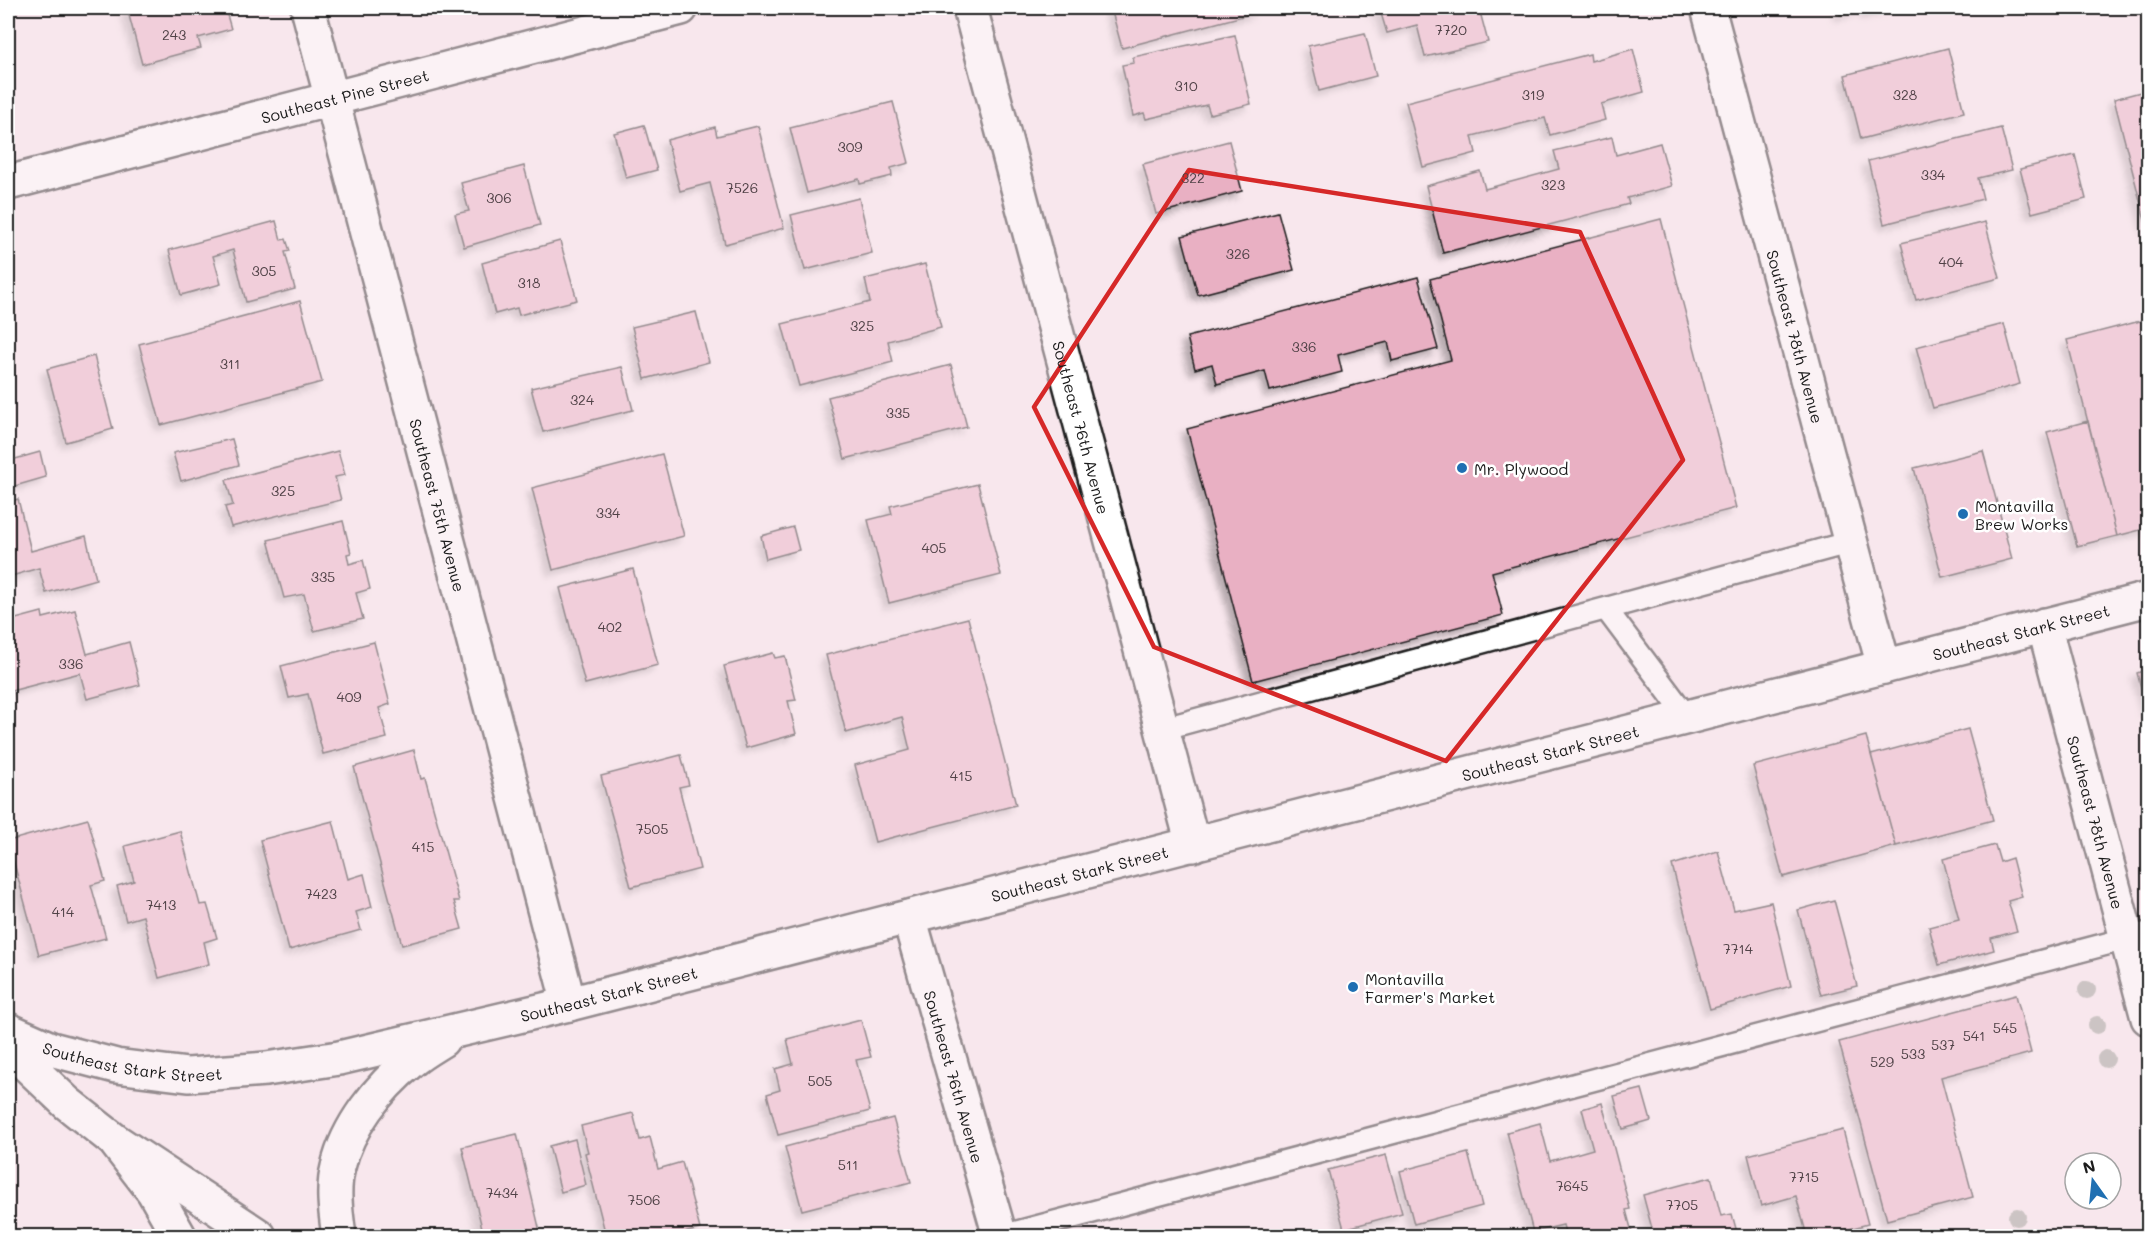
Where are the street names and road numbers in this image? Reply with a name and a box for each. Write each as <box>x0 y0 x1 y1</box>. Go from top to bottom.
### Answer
street label: Southeast Pine Street <box>259 64 431 127</box>
street label: Southeast 78th Avenue <box>1763 248 1829 425</box>
street label: Southeast 76th Avenue <box>1049 338 1115 516</box>
street label: Southeast 75th Avenue <box>406 416 471 594</box>
street label: Southeast Stark Street <box>1930 599 2112 664</box>
street label: Southeast Stark Street <box>1459 720 1641 785</box>
street label: Southeast 78th Avenue <box>2063 733 2129 911</box>
street label: Southeast Stark Street <box>989 840 1170 906</box>
street label: Southeast Stark Street <box>518 961 699 1026</box>
street label: Southeast 76th Avenue <box>920 988 989 1165</box>
street label: Southeast Stark Street <box>39 1036 223 1086</box>

